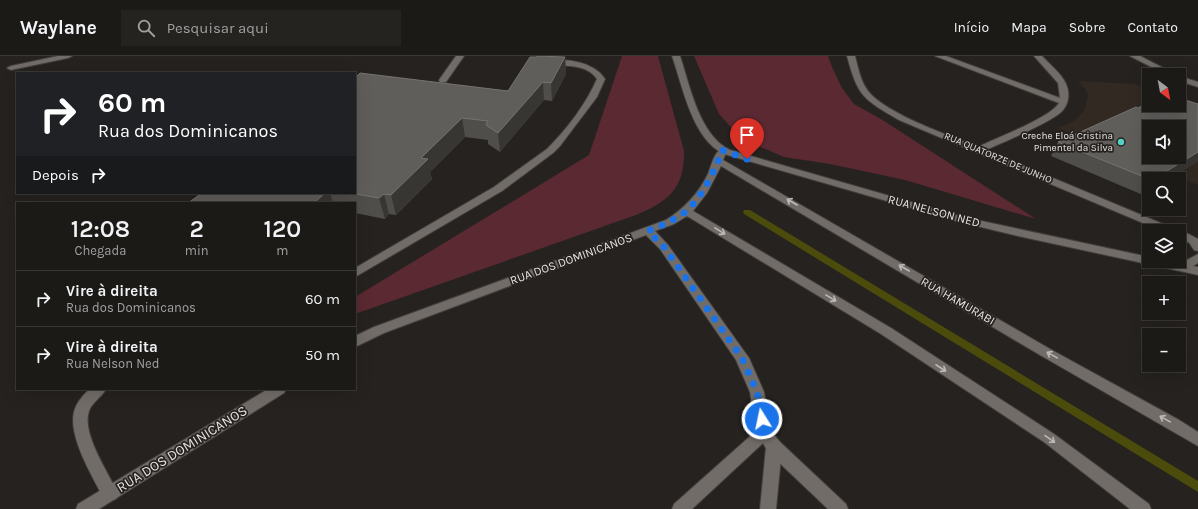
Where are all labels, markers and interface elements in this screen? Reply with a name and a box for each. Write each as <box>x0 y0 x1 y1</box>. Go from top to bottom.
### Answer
search box <box>121 10 401 46</box>
text: Waylane <box>20 17 97 39</box>
icon: search <box>135 17 157 39</box>
text: Pesquisar aqui <box>167 19 269 37</box>
text: Início <box>954 19 989 36</box>
text: Mapa <box>1011 19 1047 36</box>
text: Sobre <box>1069 19 1105 36</box>
text: Contato <box>1127 19 1178 36</box>
north arrow <box>1142 68 1186 112</box>
map controls <box>1142 68 1186 372</box>
text: 60 m <box>98 86 166 119</box>
icon: right <box>32 88 84 140</box>
pin <box>730 118 764 159</box>
text: Rua dos Dominicanos <box>98 120 278 142</box>
button: sound <box>1142 120 1186 164</box>
icon: arrive <box>736 124 758 146</box>
street label: RUA QUATORZE DE JUNHO <box>942 130 1054 186</box>
place label: Creche Eloá Cristina Pimentel da Silva <box>1021 130 1113 154</box>
marker: Creche Eloá Cristina Pimentel da Silva <box>1116 137 1126 147</box>
icon: right <box>87 164 109 186</box>
text: Depois <box>32 166 79 184</box>
button: search <box>1142 172 1186 216</box>
street label: RUA NELSON NED <box>887 192 981 230</box>
one-way arrow <box>786 198 798 206</box>
text: 12:08 <box>71 215 130 243</box>
text: 2 <box>190 215 204 243</box>
text: 120 <box>264 215 301 243</box>
button: layers <box>1142 224 1186 268</box>
one-way arrow <box>714 228 726 236</box>
street label: RUA DOS DOMINICANOS <box>508 230 634 288</box>
text: Chegada <box>74 243 126 258</box>
text: min <box>185 243 209 258</box>
text: m <box>276 243 288 258</box>
one-way arrow <box>898 264 910 272</box>
street label: RUA HAMURABI <box>919 274 997 328</box>
button: + <box>1142 276 1186 320</box>
text: Vire à direita <box>66 282 158 300</box>
icon: right <box>32 288 54 310</box>
text: 60 m <box>305 290 340 308</box>
one-way arrow <box>825 295 837 303</box>
text: Rua dos Dominicanos <box>66 300 196 315</box>
button: − <box>1142 328 1186 372</box>
text: Vire à direita <box>66 338 158 356</box>
icon: right <box>32 344 54 366</box>
text: 50 m <box>305 346 340 364</box>
one-way arrow <box>1046 351 1058 359</box>
text: Rua Nelson Ned <box>66 356 159 371</box>
one-way arrow <box>935 364 947 372</box>
position arrow <box>741 398 783 440</box>
street label: RUA DOS DOMINICANOS <box>114 402 250 496</box>
one-way arrow <box>1159 415 1171 423</box>
one-way arrow <box>1044 435 1055 443</box>

